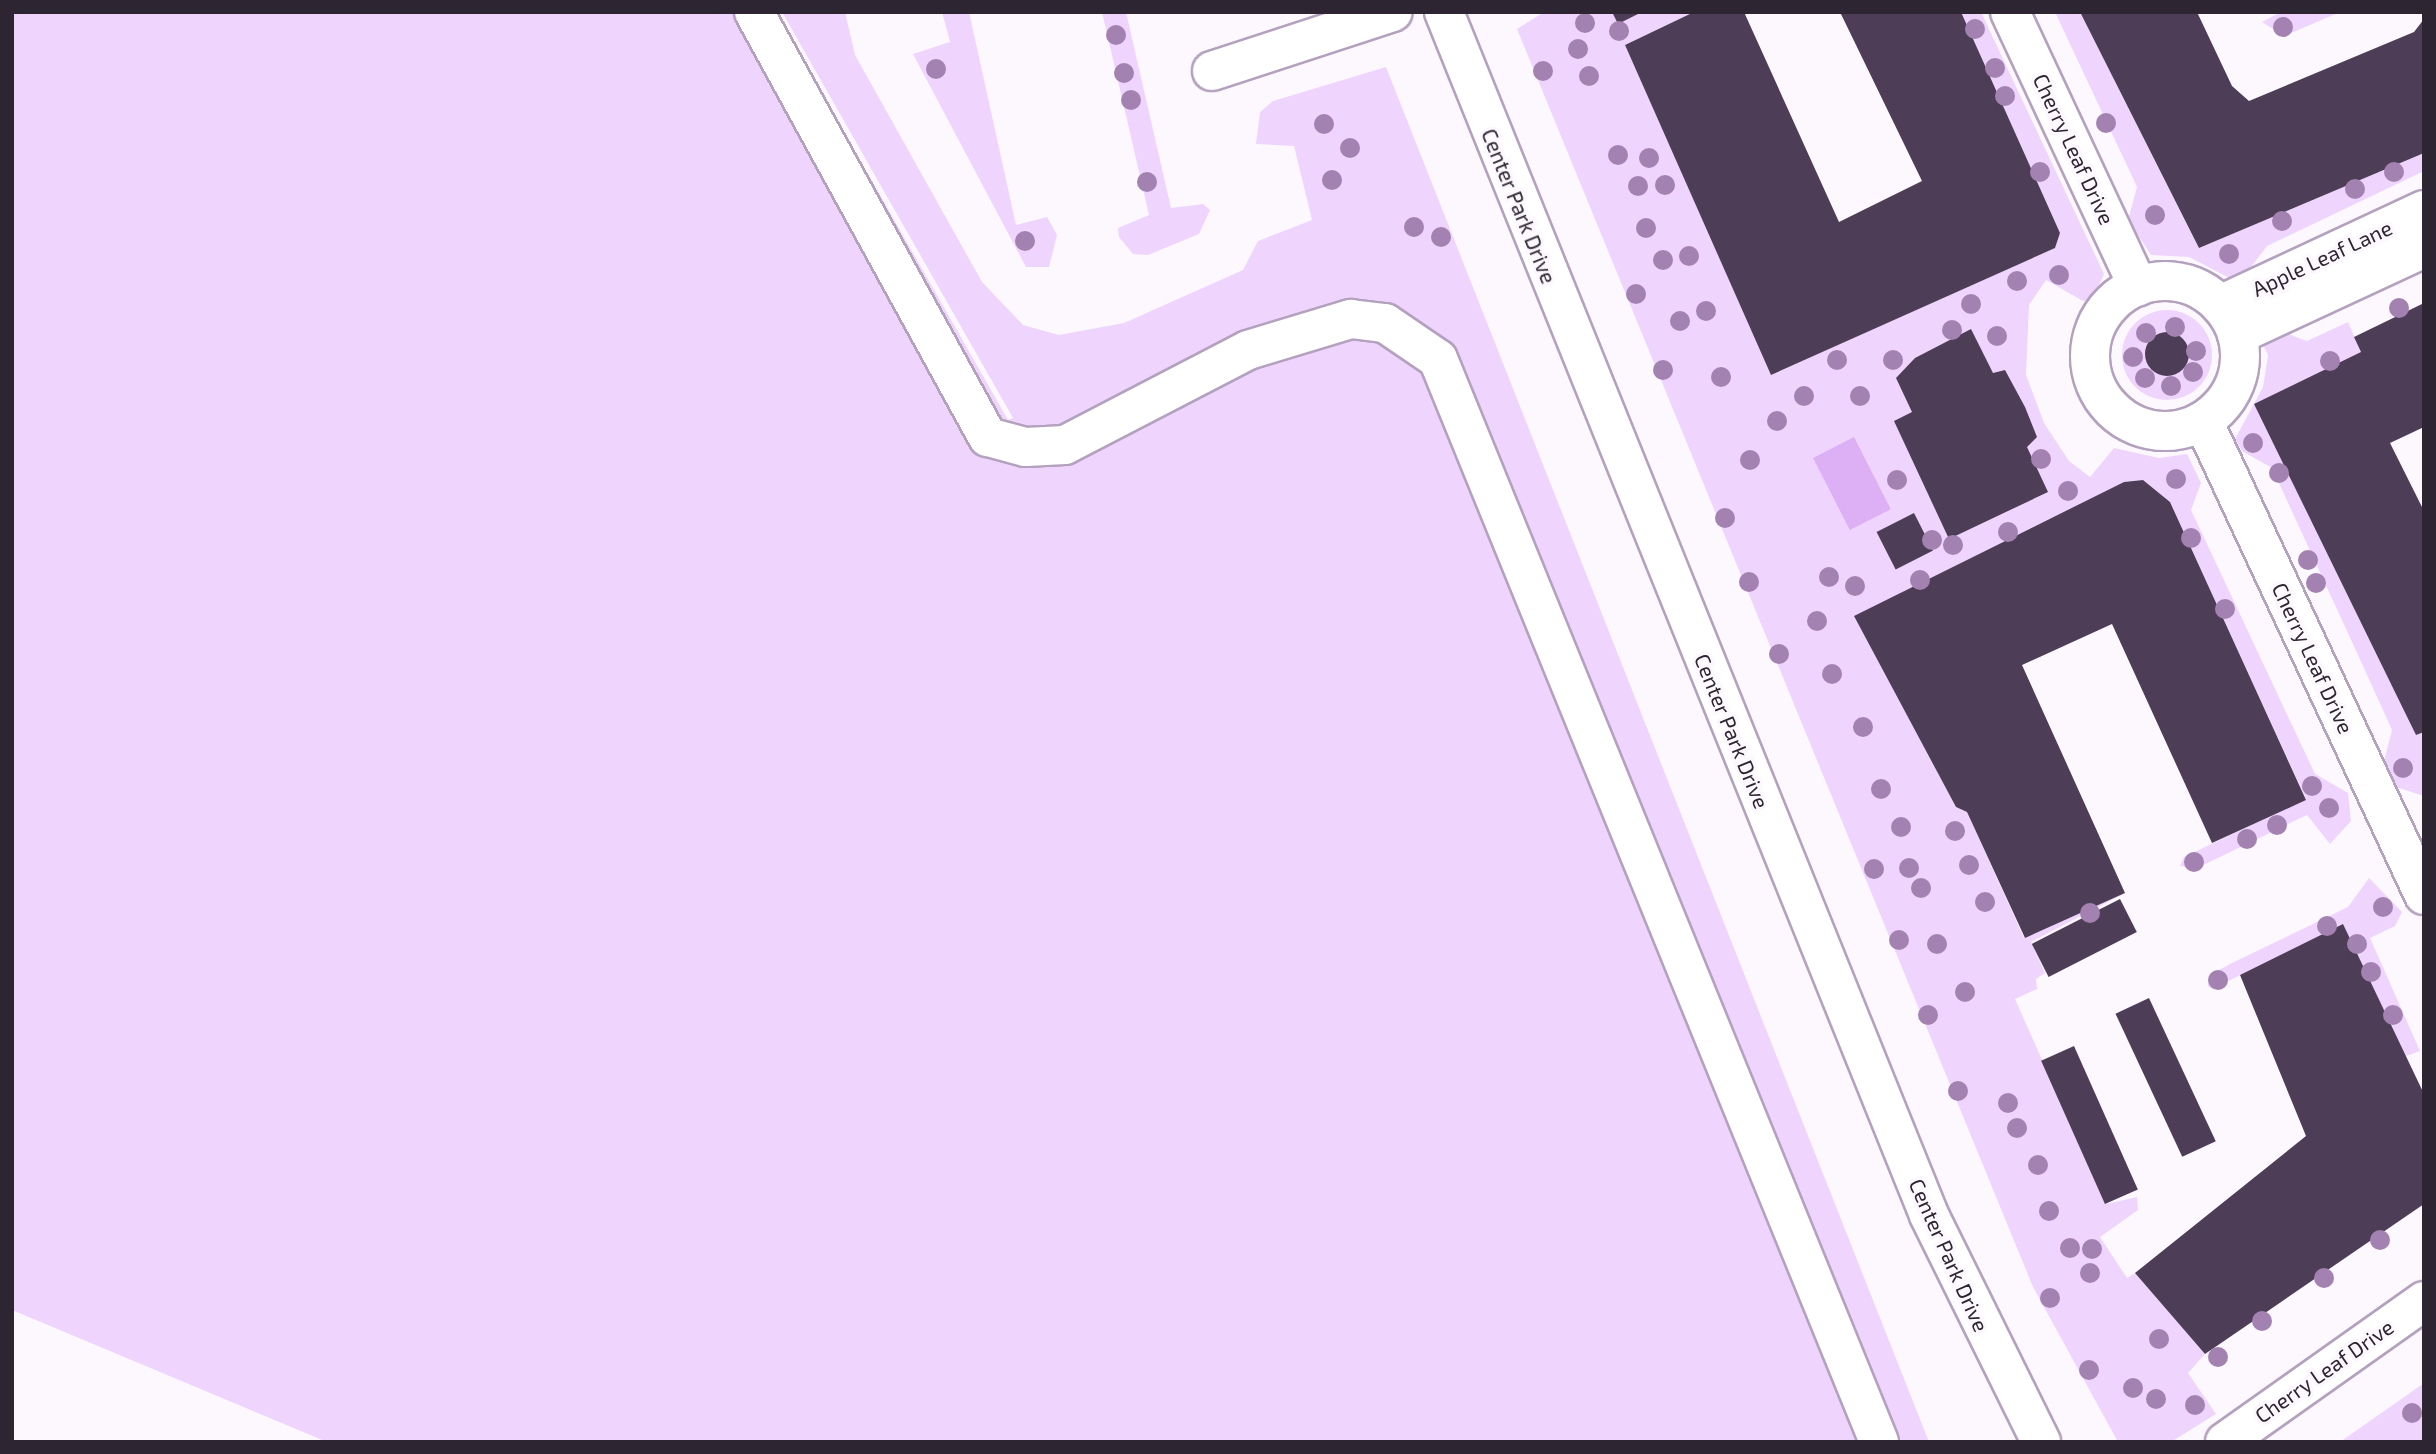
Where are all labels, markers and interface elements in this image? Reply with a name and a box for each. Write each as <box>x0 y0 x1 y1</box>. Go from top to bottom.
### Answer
street label: Cherry Leaf Drive <box>2028 69 2120 229</box>
street label: Center Park Drive <box>1476 125 1562 287</box>
street label: Apple Leaf Lane <box>2248 215 2396 301</box>
street label: Cherry Leaf Drive <box>2267 578 2359 738</box>
street label: Center Park Drive <box>1689 650 1775 812</box>
street label: Center Park Drive <box>1904 1174 1994 1336</box>
street label: Cherry Leaf Drive <box>2250 1314 2398 1428</box>

